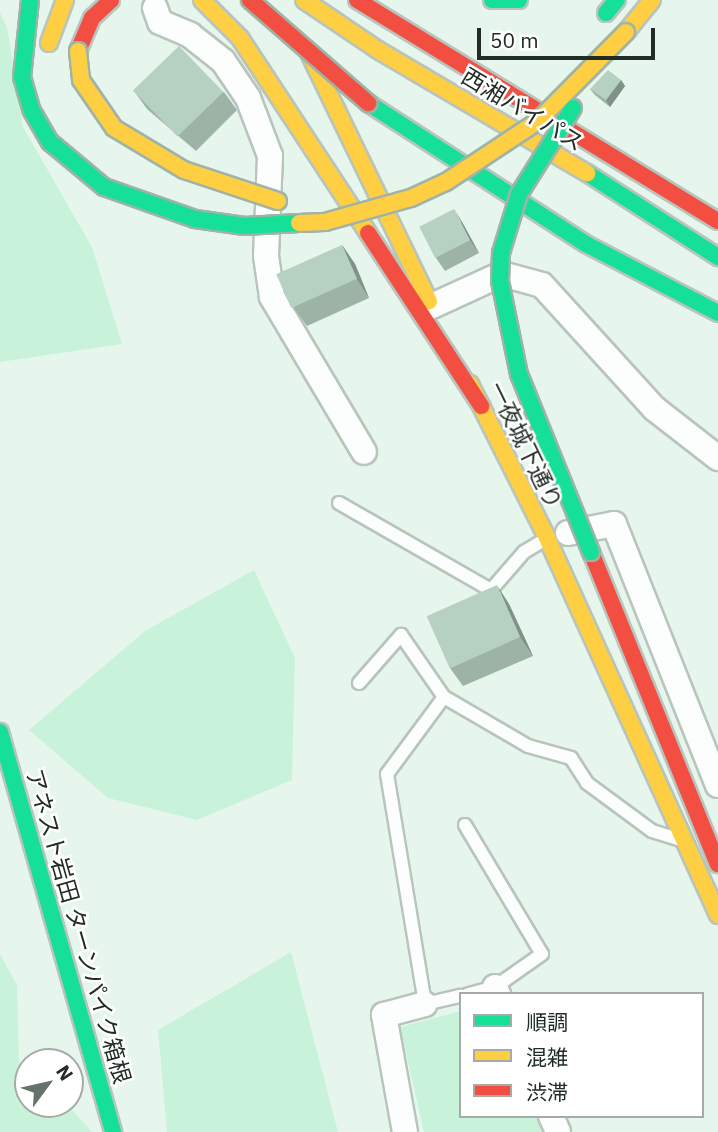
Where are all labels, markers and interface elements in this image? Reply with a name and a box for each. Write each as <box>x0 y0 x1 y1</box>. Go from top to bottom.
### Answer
scale bar <box>480 14 658 58</box>
text: 50 m <box>490 26 539 54</box>
street label: 西湘バイパス <box>457 62 589 156</box>
street label: 一夜城下通り <box>483 377 569 513</box>
street label: アネスト岩田 ターンパイク箱根 <box>21 765 137 1087</box>
legend <box>459 992 704 1118</box>
text: 順調 <box>526 1008 568 1036</box>
text: 混雑 <box>526 1043 568 1071</box>
north arrow <box>14 1048 84 1118</box>
text: N <box>51 1060 79 1085</box>
text: 渋滞 <box>526 1078 568 1106</box>

